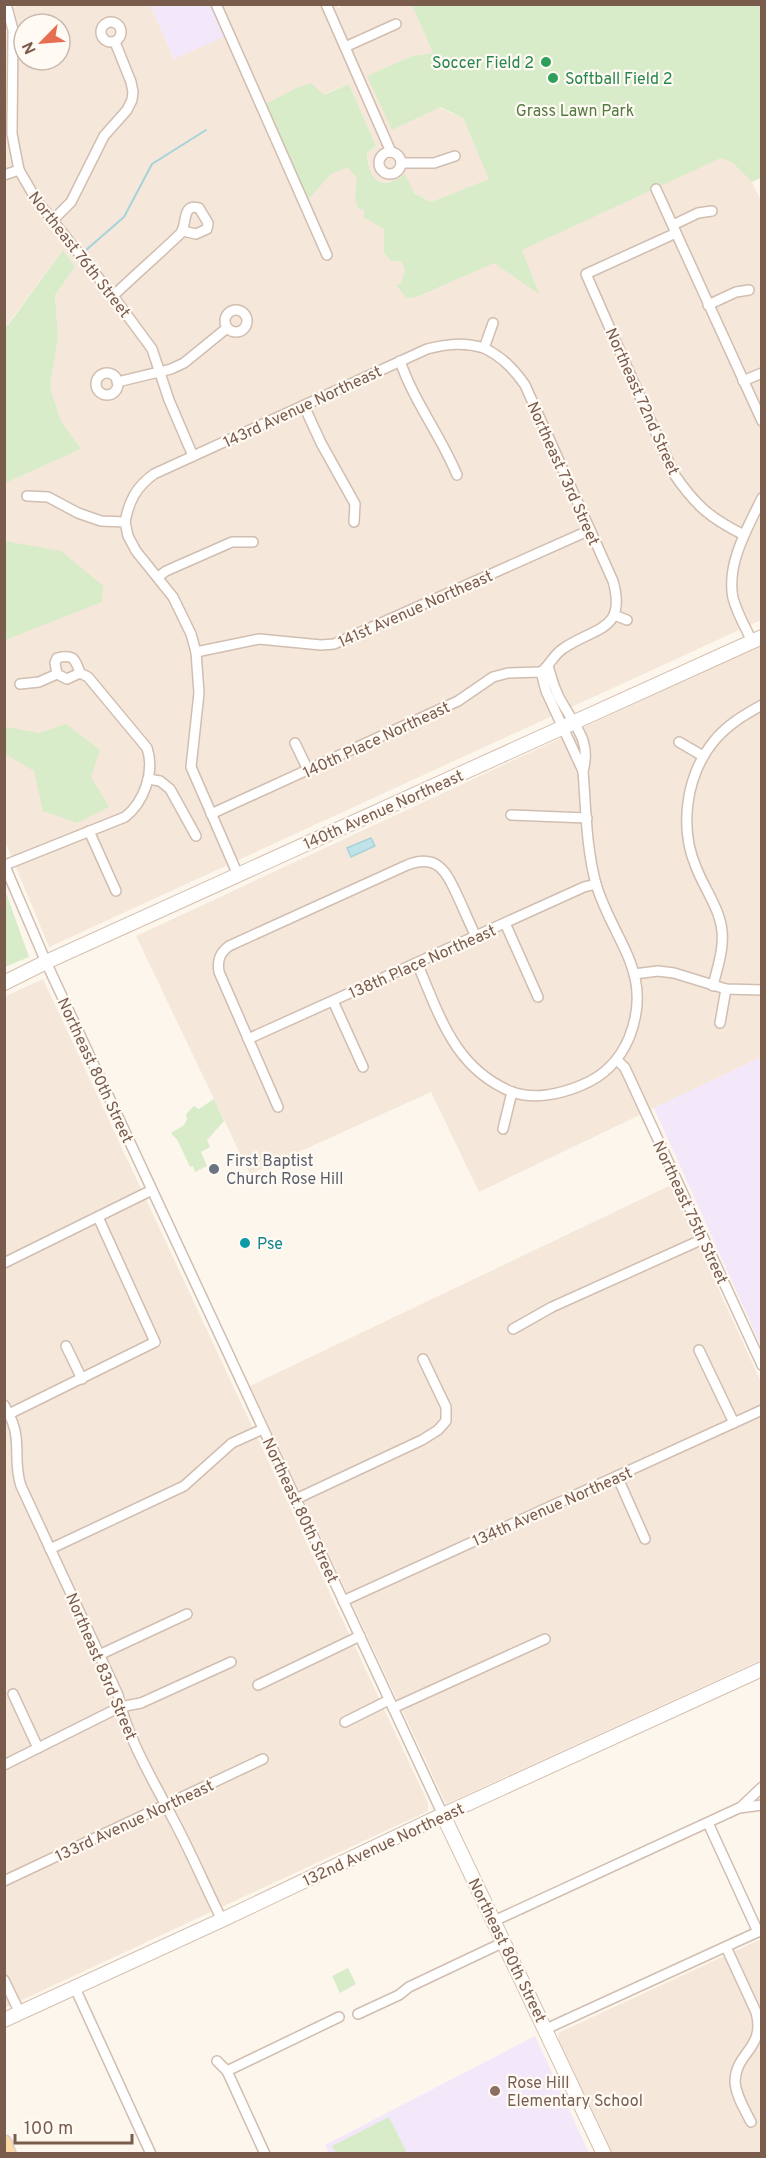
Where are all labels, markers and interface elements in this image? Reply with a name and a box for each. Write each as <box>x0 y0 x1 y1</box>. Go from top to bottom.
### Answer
north arrow <box>12 12 72 72</box>
text: N <box>19 38 42 57</box>
place label: Soccer Field 2 <box>432 54 534 74</box>
marker: Soccer Field 2 <box>539 55 553 69</box>
place label: Softball Field 2 <box>565 70 672 90</box>
marker: Softball Field 2 <box>546 71 560 85</box>
park label: Grass Lawn Park <box>516 102 634 122</box>
street label: Northeast 76th Street <box>23 188 134 322</box>
street label: Northeast 72nd Street <box>600 325 683 479</box>
street label: 143rd Avenue Northeast <box>220 362 385 453</box>
street label: Northeast 73rd Street <box>521 399 603 549</box>
street label: 141st Avenue Northeast <box>335 567 496 653</box>
street label: 140th Place Northeast <box>300 698 453 784</box>
street label: 140th Avenue Northeast <box>301 767 467 855</box>
street label: 138th Place Northeast <box>346 921 500 1004</box>
street label: Northeast 80th Street <box>52 995 137 1147</box>
street label: Northeast 75th Street <box>647 1138 731 1288</box>
place label: First Baptist Church Rose Hill <box>226 1152 343 1190</box>
marker: First Baptist Church Rose Hill <box>207 1162 221 1176</box>
place label: Pse <box>257 1235 283 1255</box>
marker: Pse <box>238 1236 252 1250</box>
street label: Northeast 80th Street <box>257 1435 342 1587</box>
street label: 134th Avenue Northeast <box>470 1464 636 1552</box>
street label: Northeast 83rd Street <box>60 1590 140 1743</box>
street label: 133rd Avenue Northeast <box>52 1776 217 1867</box>
street label: 132nd Avenue Northeast <box>300 1800 468 1892</box>
street label: Northeast 80th Street <box>463 1875 550 2026</box>
place label: Rose Hill Elementary School <box>507 2074 643 2112</box>
marker: Rose Hill Elementary School <box>488 2084 502 2098</box>
scale bar <box>15 2107 132 2145</box>
text: 100 m <box>24 2118 73 2141</box>

